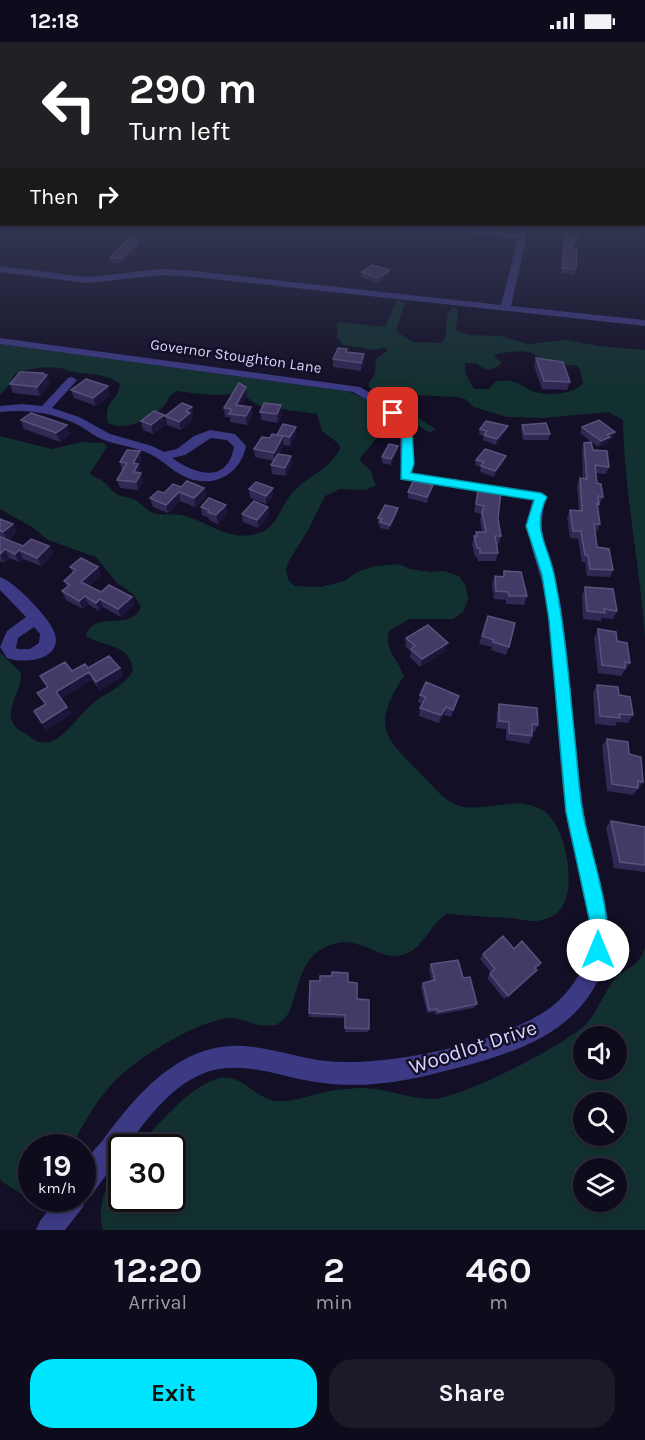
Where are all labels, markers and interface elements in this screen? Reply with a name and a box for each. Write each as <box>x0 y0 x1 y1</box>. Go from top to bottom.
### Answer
text: 12:18 <box>30 8 79 34</box>
text: 290 m <box>129 64 257 114</box>
icon: left <box>30 66 108 144</box>
text: Turn left <box>129 115 230 147</box>
icon: right <box>91 180 124 213</box>
text: Then <box>30 184 79 210</box>
street label: Governor Stoughton Lane <box>149 335 323 377</box>
pin <box>367 387 418 438</box>
icon: arrive <box>376 396 409 429</box>
position arrow <box>566 918 630 982</box>
street label: Woodlot Drive <box>406 1015 540 1079</box>
map controls <box>573 1026 627 1212</box>
button: sound <box>573 1026 627 1080</box>
button: search <box>573 1092 627 1146</box>
speed limit sign: 30 <box>108 1134 186 1212</box>
text: 19 <box>42 1148 71 1184</box>
button: layers <box>573 1158 627 1212</box>
text: km/h <box>38 1179 76 1197</box>
text: 12:20 <box>113 1249 202 1291</box>
text: 2 <box>323 1249 345 1291</box>
text: 460 <box>466 1249 532 1291</box>
text: Arrival <box>128 1291 187 1314</box>
text: min <box>316 1291 352 1314</box>
text: m <box>489 1291 508 1314</box>
button: Exit <box>30 1359 317 1428</box>
button: Share <box>329 1359 615 1428</box>

